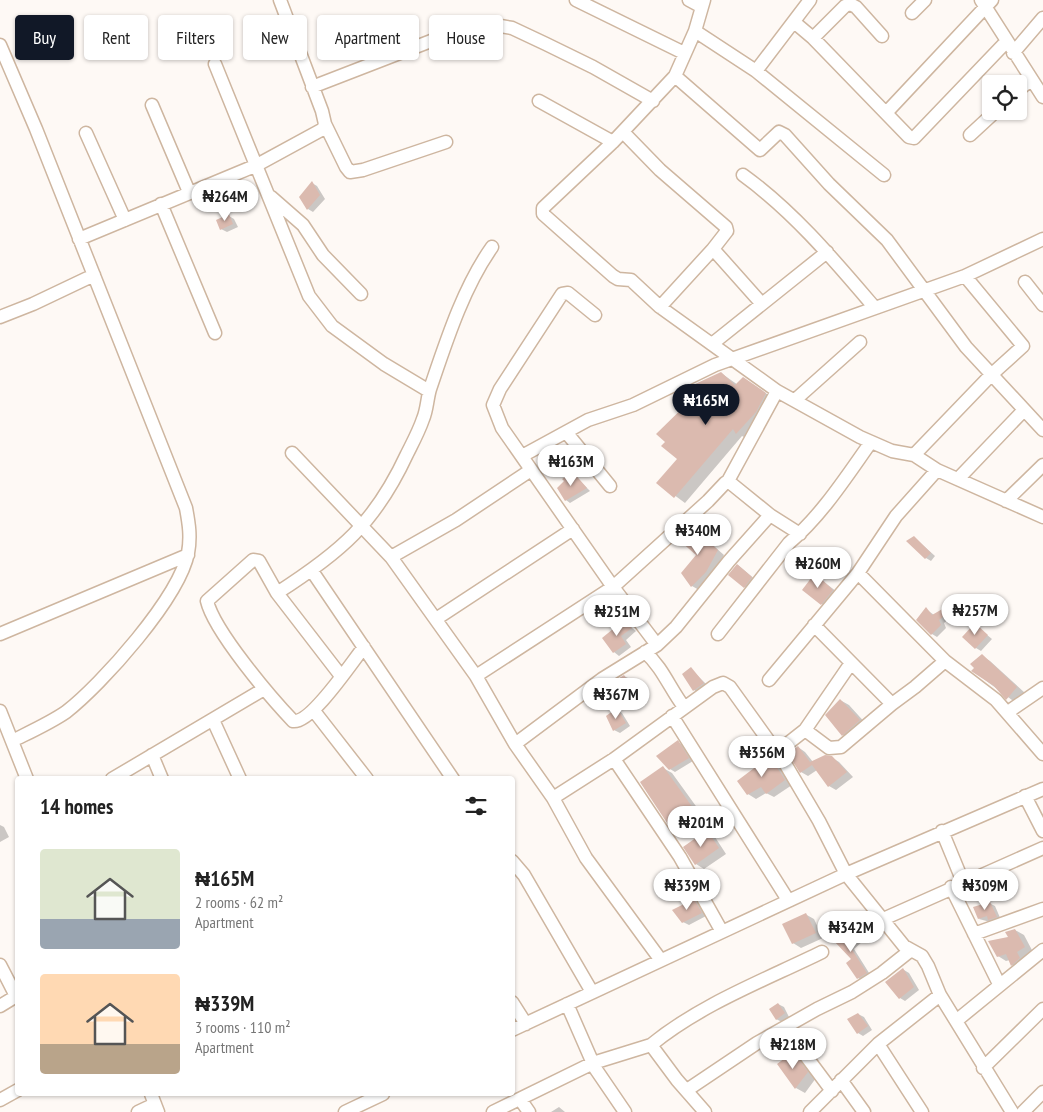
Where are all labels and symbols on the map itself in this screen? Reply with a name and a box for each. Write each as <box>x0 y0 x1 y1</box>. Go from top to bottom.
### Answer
pin: ₦264M <box>190 180 260 222</box>
pin: ₦165M <box>671 384 741 426</box>
pin: ₦163M <box>536 444 606 487</box>
pin: ₦340M <box>663 514 733 556</box>
pin: ₦260M <box>783 546 853 589</box>
pin: ₦251M <box>582 594 652 637</box>
pin: ₦257M <box>940 594 1010 636</box>
pin: ₦367M <box>581 678 651 720</box>
pin: ₦356M <box>727 736 797 778</box>
pin: ₦201M <box>666 806 736 848</box>
pin: ₦339M <box>652 868 722 911</box>
pin: ₦309M <box>950 868 1020 911</box>
pin: ₦342M <box>816 910 886 953</box>
pin: ₦218M <box>758 1028 828 1070</box>

